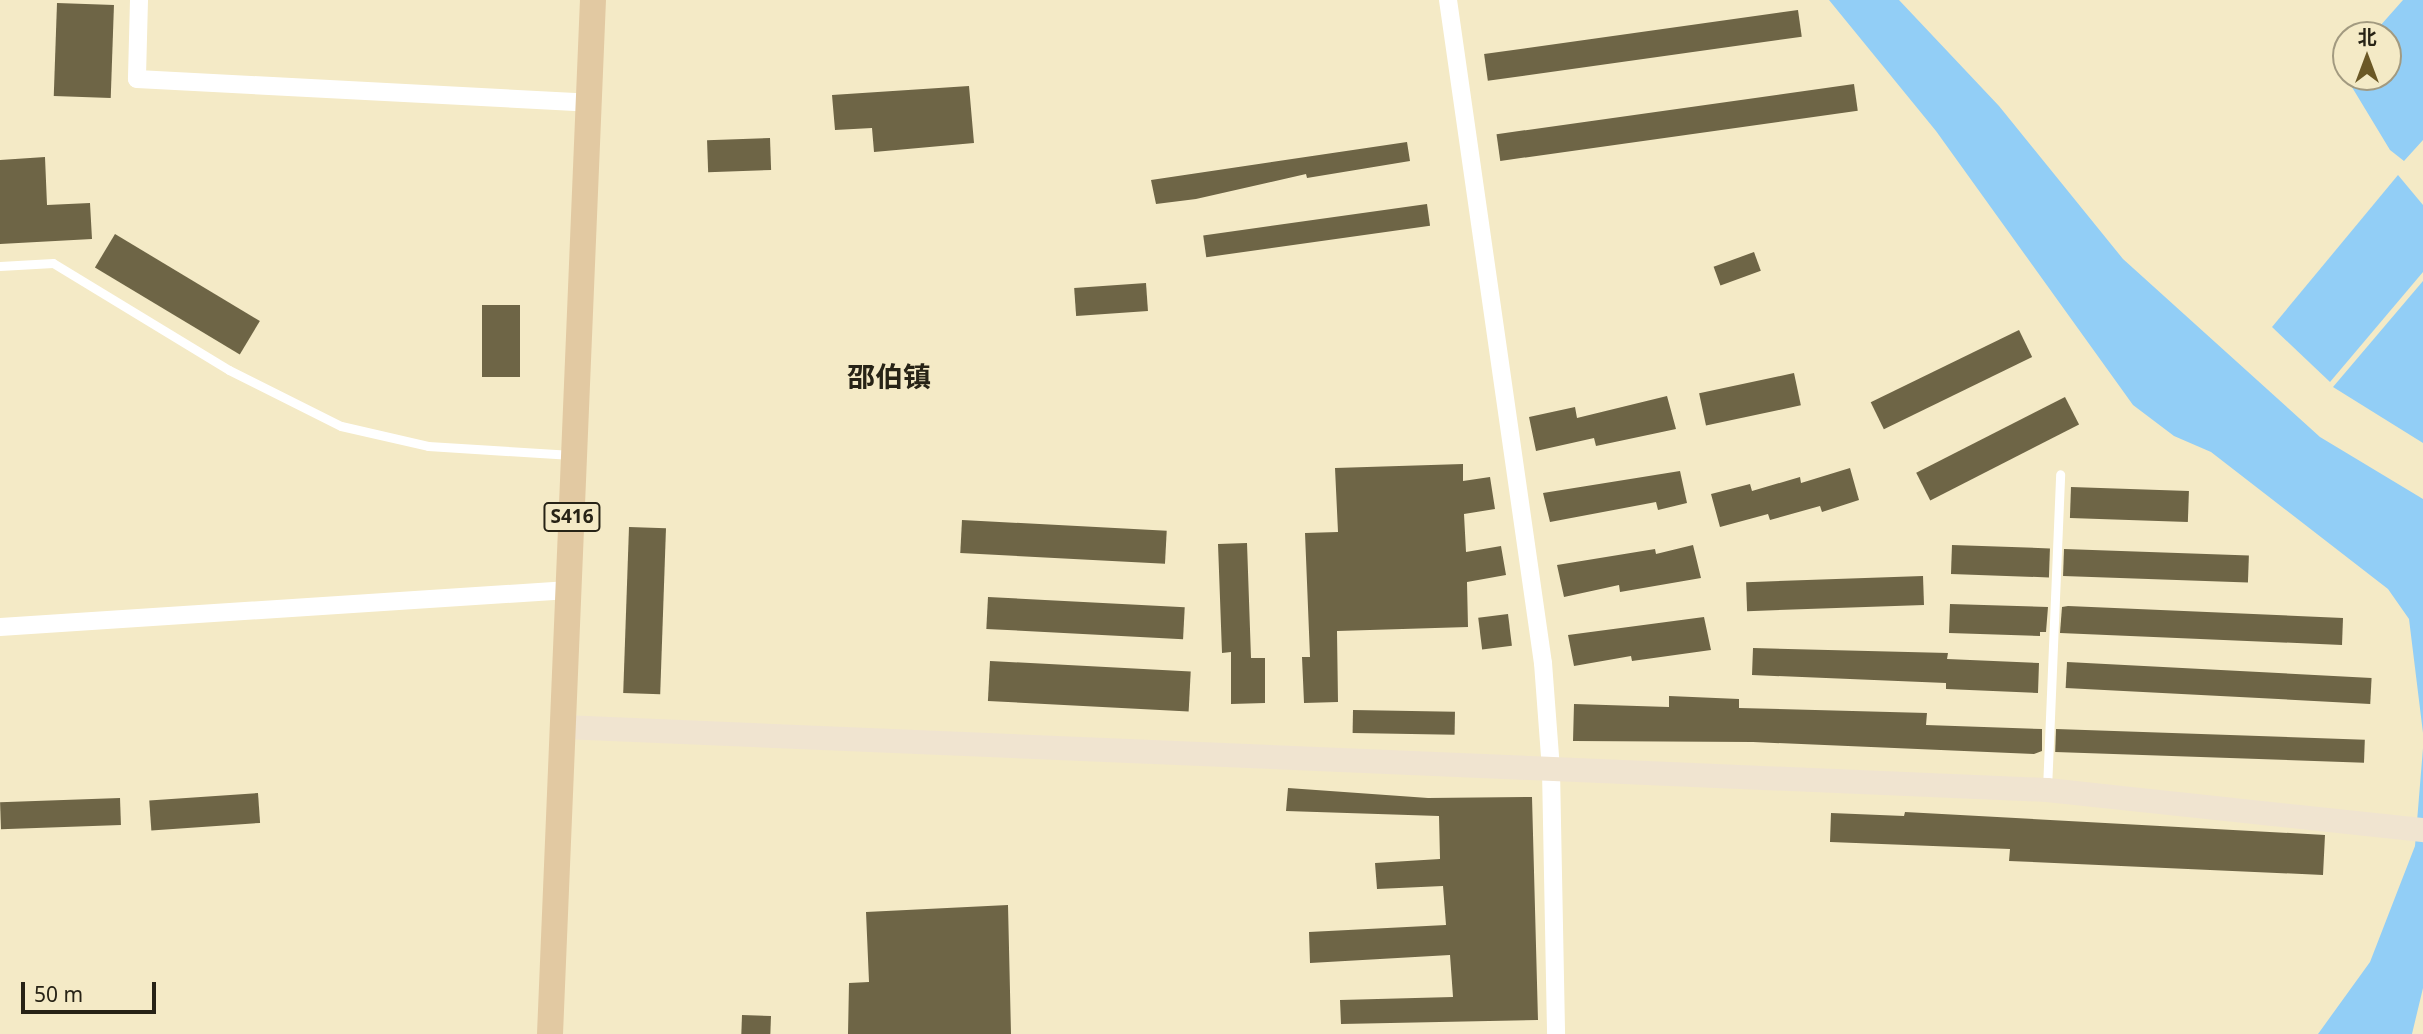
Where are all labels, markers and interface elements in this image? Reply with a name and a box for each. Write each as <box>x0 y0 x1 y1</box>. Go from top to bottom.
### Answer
north arrow <box>2332 21 2402 91</box>
text: 北 <box>2357 24 2377 50</box>
district label: 邵伯镇 <box>847 359 931 393</box>
road number: S416 <box>542 502 602 532</box>
scale bar <box>24 968 159 1012</box>
text: 50 m <box>34 980 83 1008</box>

